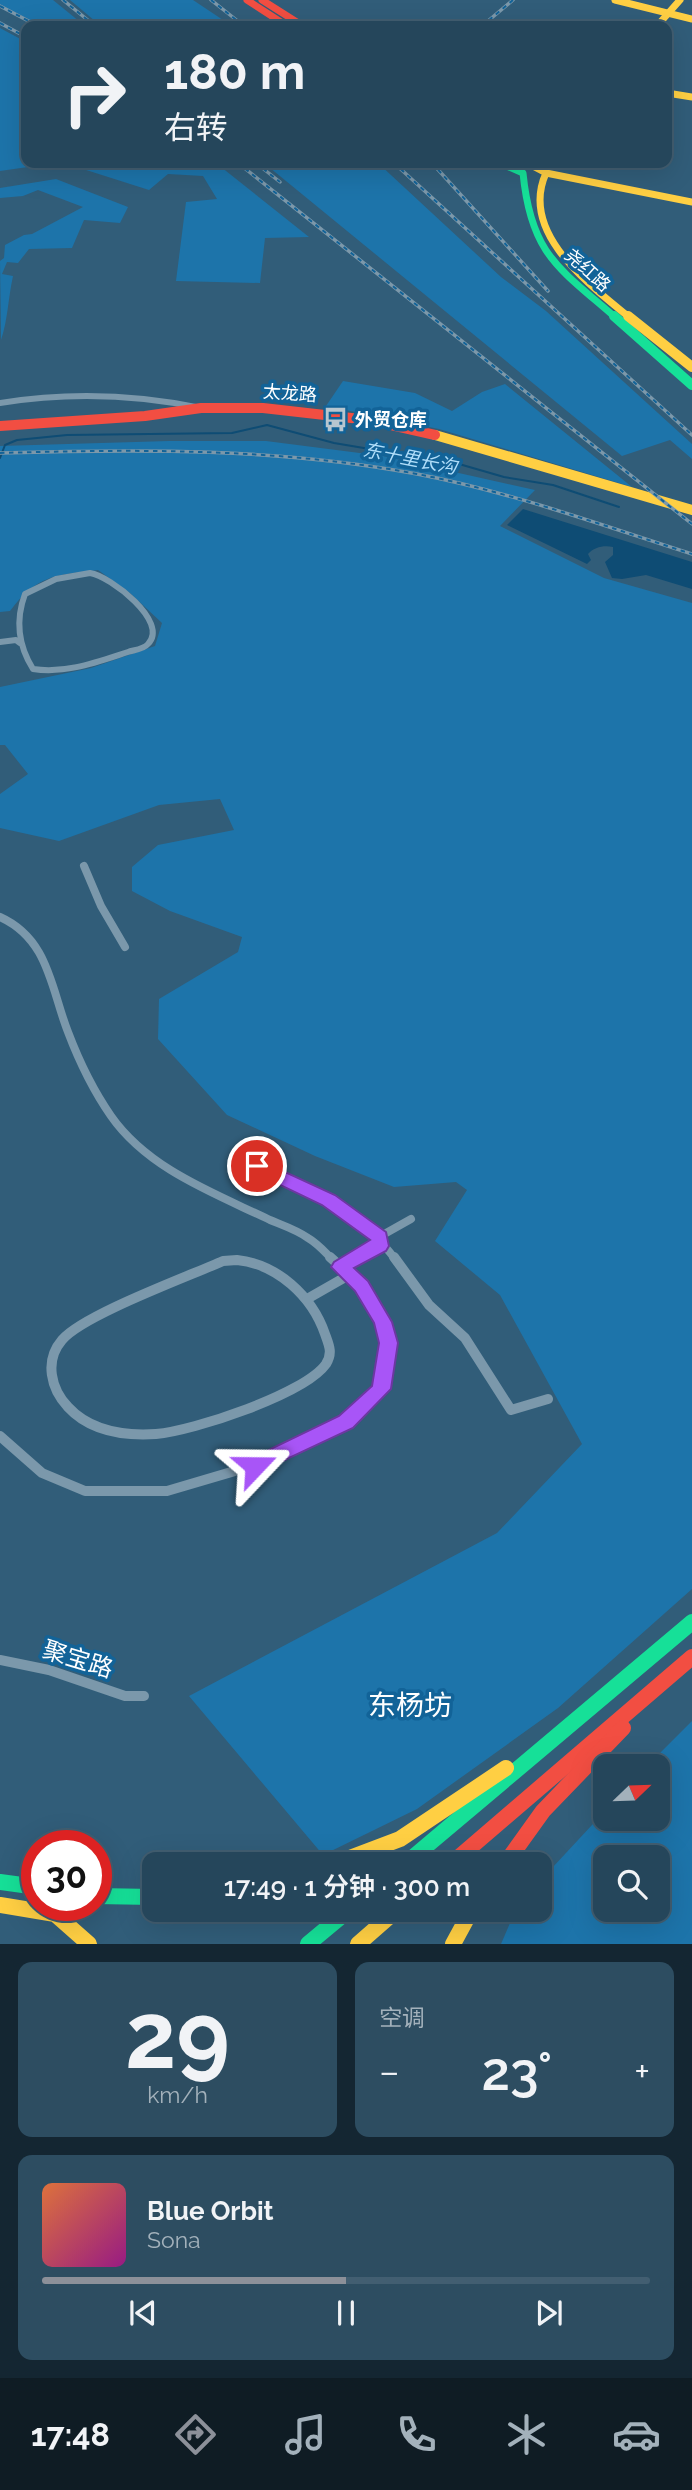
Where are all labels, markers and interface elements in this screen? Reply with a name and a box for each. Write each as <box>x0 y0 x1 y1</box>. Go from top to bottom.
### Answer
text: 180 m <box>164 43 305 100</box>
icon: right <box>49 49 140 140</box>
text: 右转 <box>164 109 228 146</box>
street label: 尧红路 <box>561 244 615 296</box>
street label: 太龙路 <box>262 381 318 405</box>
bus stop icon: 外贸仓库 <box>321 405 349 433</box>
place label: 外贸仓库 <box>355 409 427 430</box>
water label: 东十里长沟 <box>361 438 461 478</box>
pin <box>227 1136 287 1196</box>
icon: arrive <box>238 1147 276 1185</box>
position arrow <box>218 1429 292 1503</box>
street label: 聚宝路 <box>39 1635 117 1683</box>
district label: 东杨坊 <box>368 1689 452 1722</box>
north arrow <box>593 1754 670 1830</box>
map controls <box>593 1754 670 1922</box>
speed limit sign: 30 <box>21 1830 112 1921</box>
button: search <box>593 1845 670 1922</box>
text: 17:49 · 1 分钟 · 300 m <box>224 1872 470 1902</box>
text: 29 <box>125 1982 230 2089</box>
text: 空调 <box>379 2004 425 2031</box>
text: 23° <box>482 2041 552 2102</box>
text: − <box>379 2049 399 2094</box>
text: + <box>634 2049 650 2094</box>
text: km/h <box>147 2081 208 2108</box>
text: Blue Orbit <box>147 2196 274 2226</box>
text: Sona <box>147 2226 201 2253</box>
icon: previous <box>124 2294 162 2332</box>
icon: pause <box>327 2294 365 2332</box>
icon: next <box>530 2294 568 2332</box>
icon: directions <box>171 2410 220 2459</box>
icon: music <box>281 2410 330 2459</box>
icon: phone <box>392 2410 441 2459</box>
icon: climate <box>502 2410 551 2459</box>
icon: car <box>612 2410 661 2459</box>
text: 17:48 <box>31 2416 110 2453</box>

